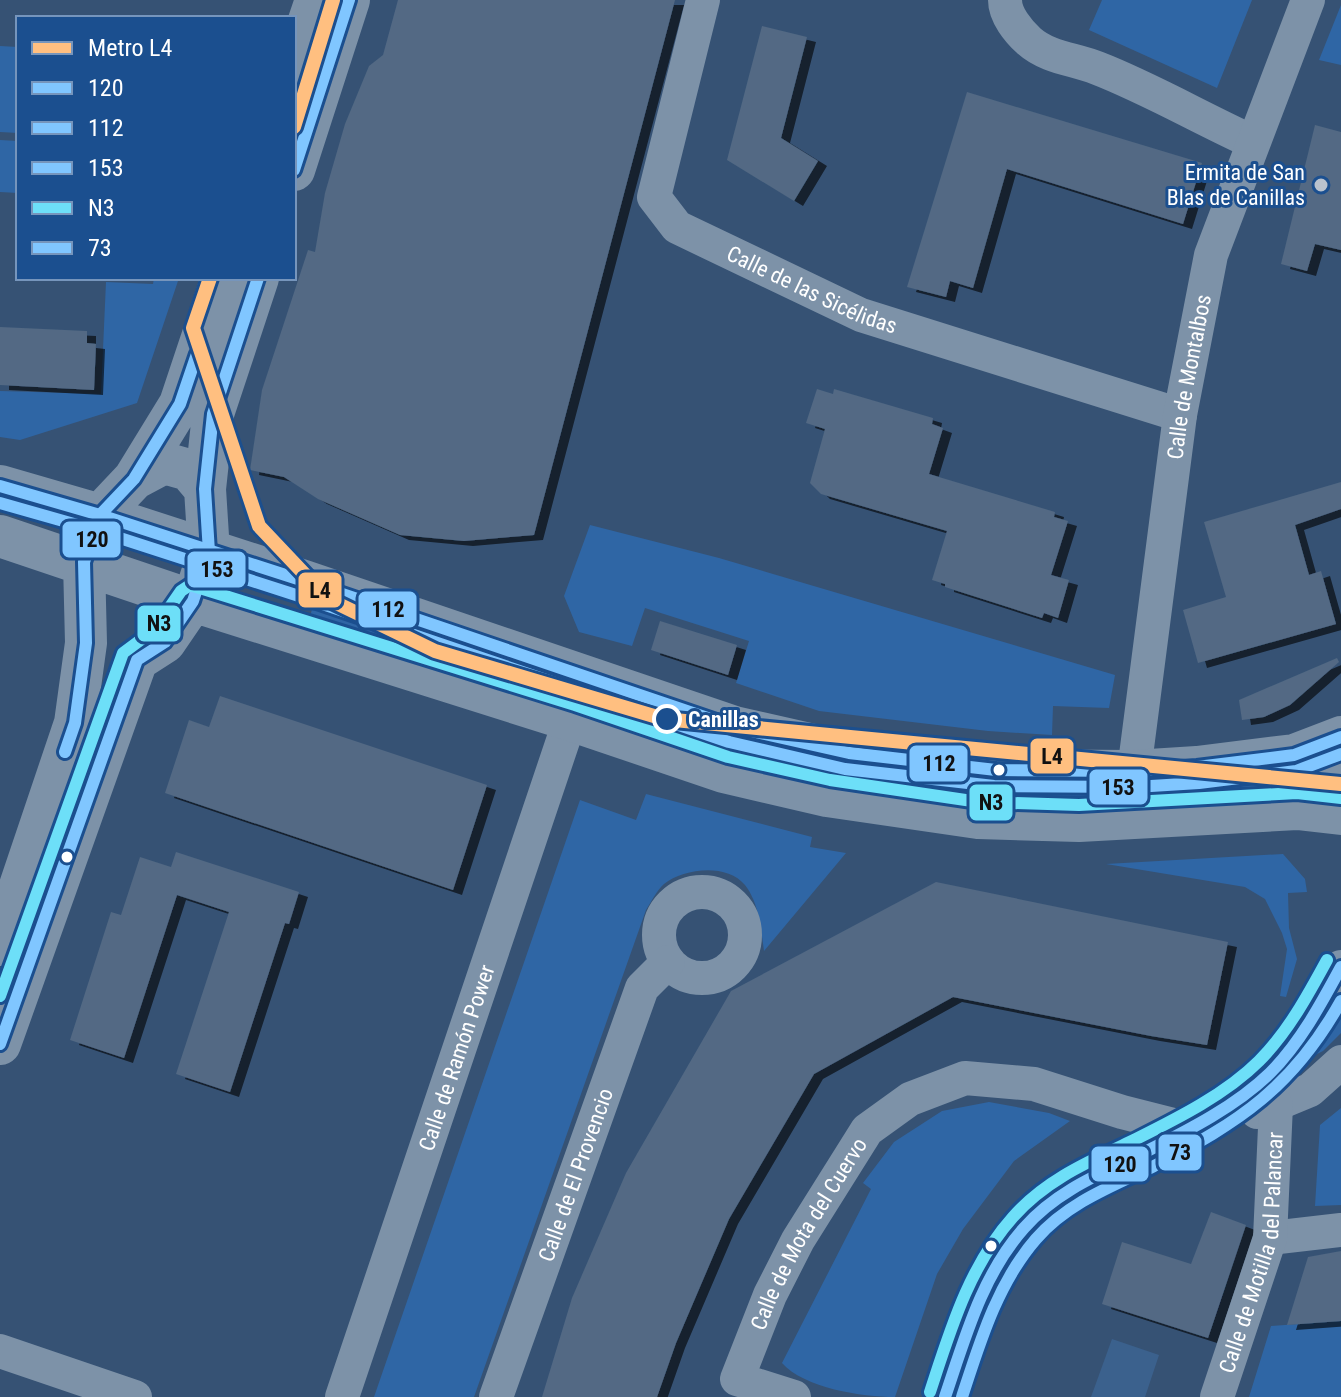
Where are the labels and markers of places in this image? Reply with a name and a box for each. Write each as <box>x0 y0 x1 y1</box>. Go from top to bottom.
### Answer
place label: Ermita de San Blas de Canillas <box>1167 160 1305 210</box>
marker: Ermita de San Blas de Canillas <box>1312 176 1330 194</box>
marker: Canillas <box>653 705 681 733</box>
place label: Canillas <box>688 707 759 732</box>
unlabelled marker <box>991 762 1007 778</box>
unlabelled marker <box>59 849 75 865</box>
unlabelled marker <box>983 1238 999 1254</box>

